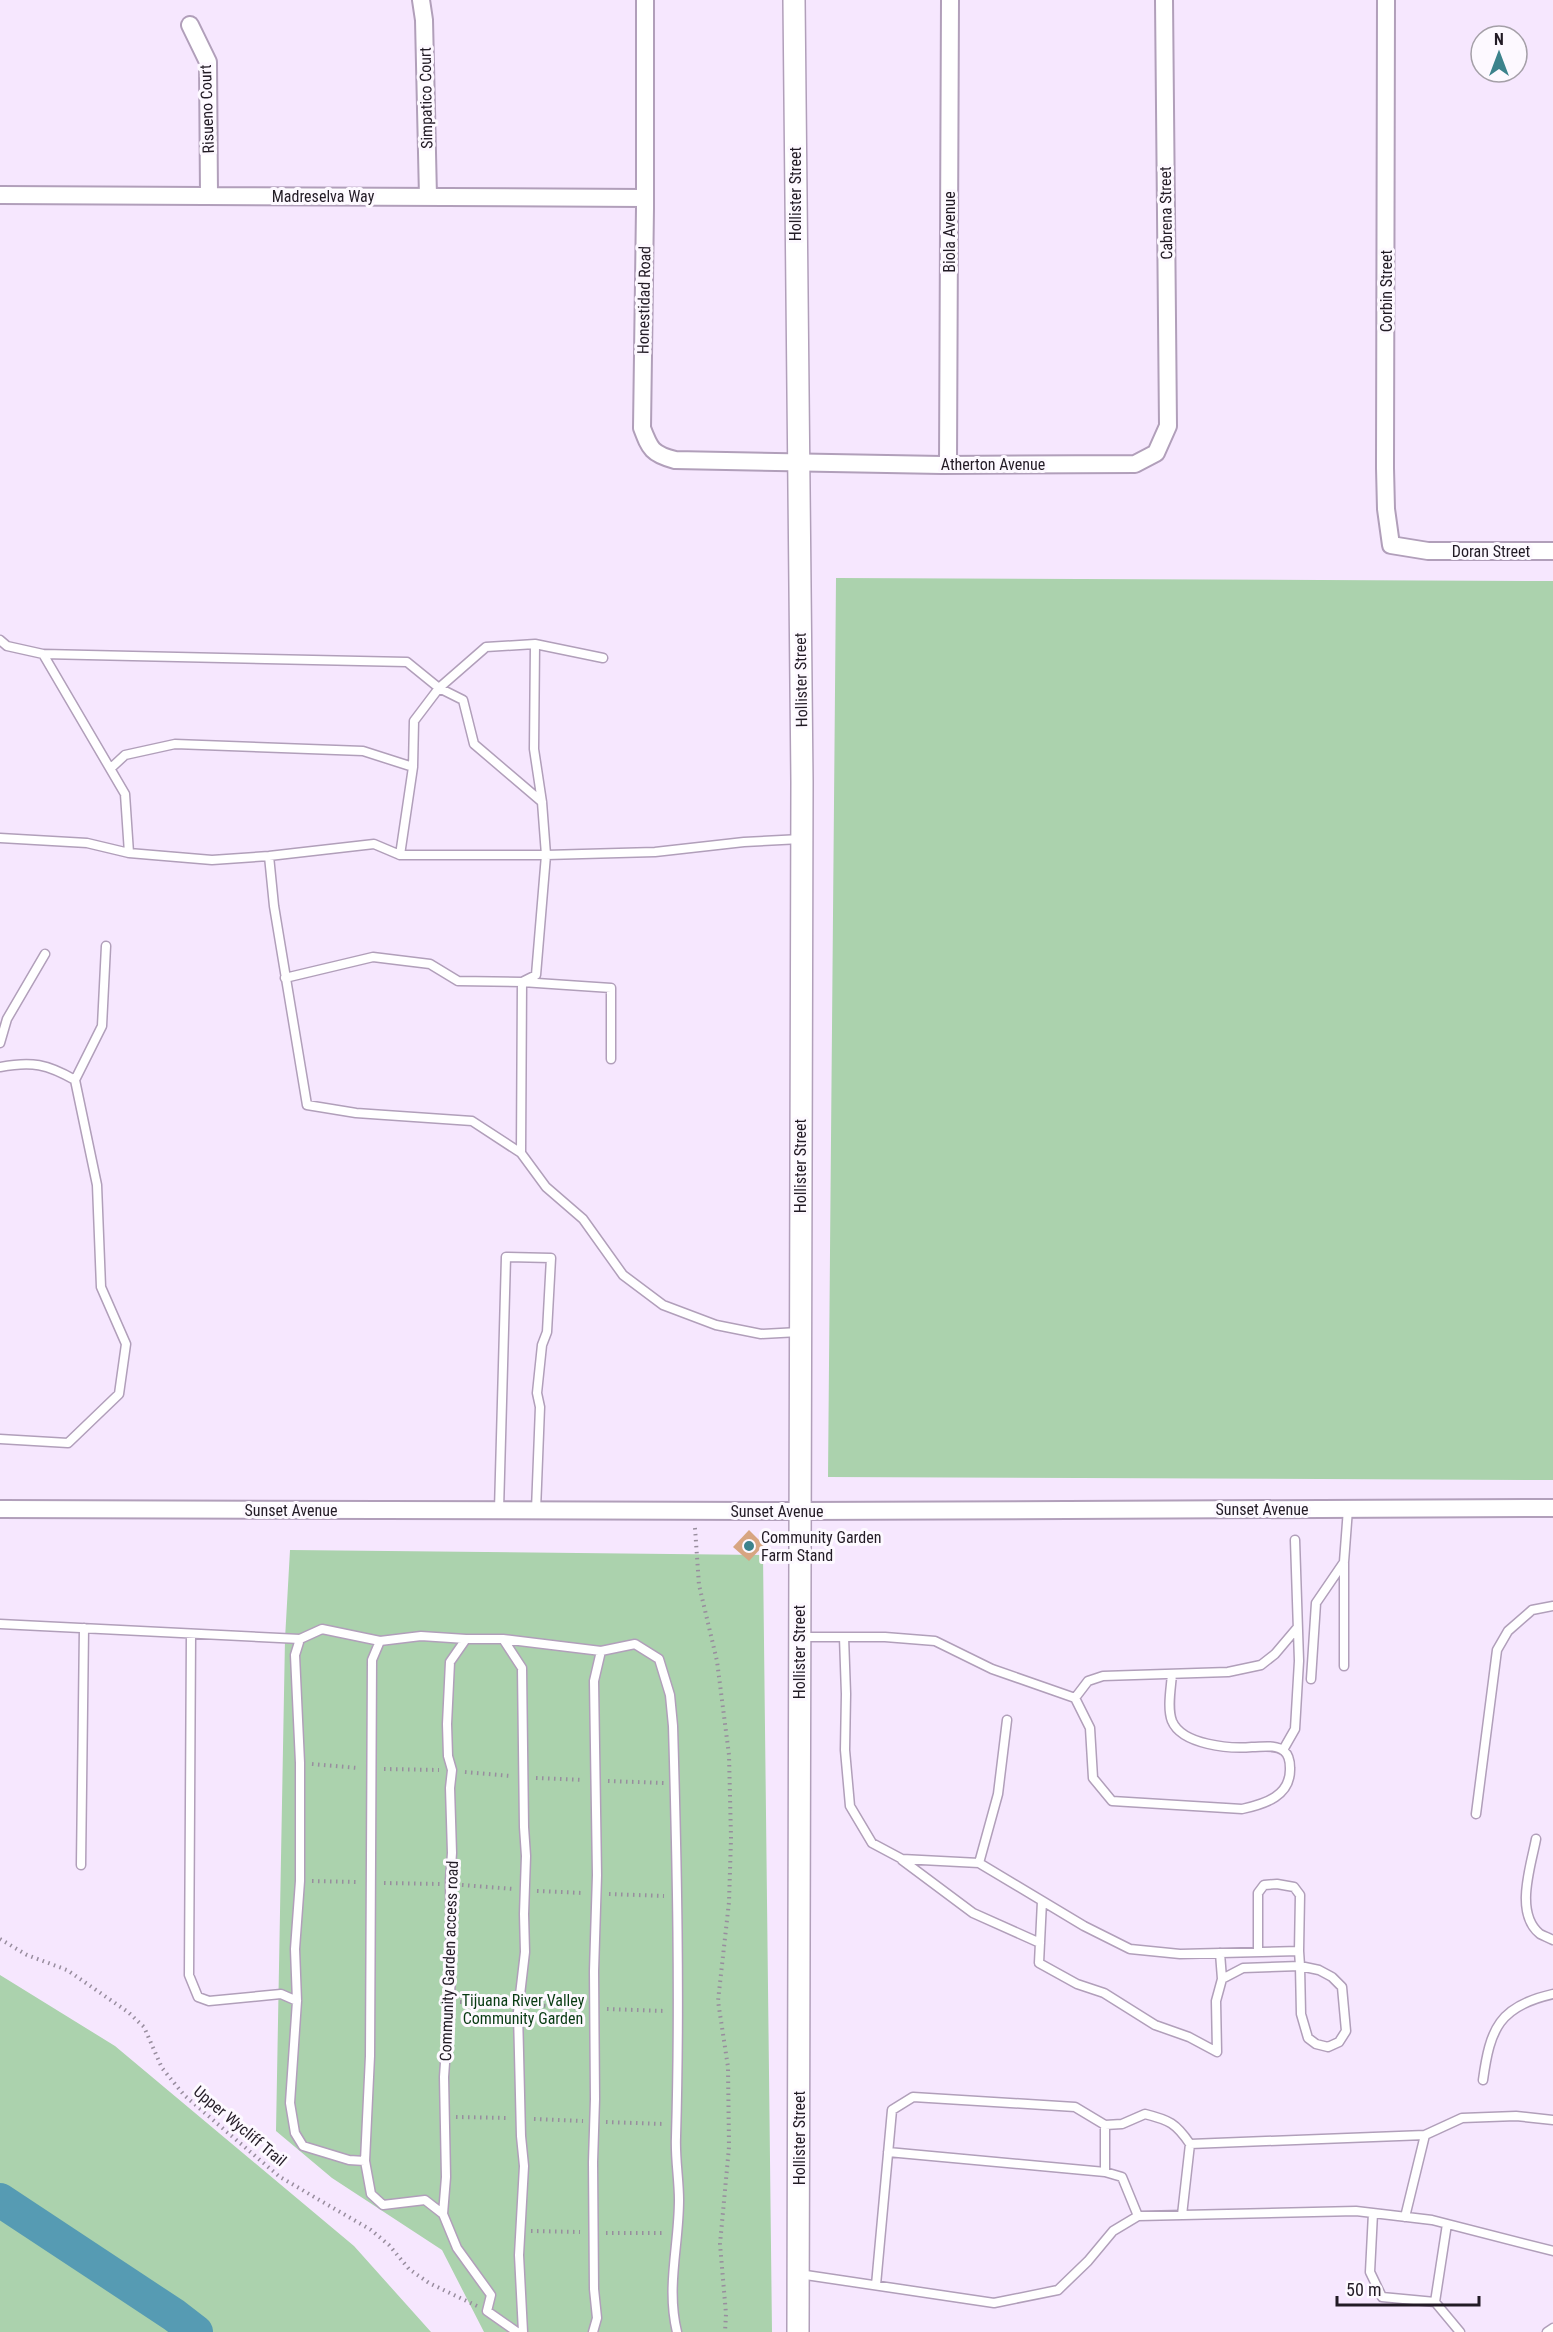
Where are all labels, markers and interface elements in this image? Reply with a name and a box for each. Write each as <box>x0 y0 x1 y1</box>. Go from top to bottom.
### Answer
north arrow <box>1469 24 1529 84</box>
text: N <box>1494 30 1504 49</box>
street label: Simpatico Court <box>416 47 436 149</box>
street label: Risueno Court <box>196 64 218 154</box>
street label: Hollister Street <box>786 146 805 241</box>
street label: Cabrena Street <box>1156 166 1176 260</box>
street label: Madreselva Way <box>272 187 375 206</box>
street label: Biola Avenue <box>940 191 959 273</box>
street label: Honestidad Road <box>634 246 654 354</box>
street label: Corbin Street <box>1377 250 1396 332</box>
street label: Atherton Avenue <box>941 455 1045 474</box>
street label: Doran Street <box>1452 542 1530 561</box>
street label: Hollister Street <box>791 632 811 727</box>
street label: Hollister Street <box>791 1118 810 1213</box>
street label: Sunset Avenue <box>1215 1500 1309 1519</box>
street label: Sunset Avenue <box>244 1501 338 1520</box>
street label: Sunset Avenue <box>730 1502 824 1521</box>
place label: Community Garden Farm Stand <box>761 1528 881 1565</box>
marker: Community Garden Farm Stand <box>742 1539 756 1553</box>
street label: Hollister Street <box>790 1604 809 1699</box>
street label: Community Garden access road <box>436 1860 462 2062</box>
park label: Tijuana River Valley Community Garden <box>462 1991 585 2028</box>
street label: Upper Wycliff Trail <box>190 2082 290 2170</box>
street label: Hollister Street <box>790 2090 809 2185</box>
scale bar <box>1337 2269 1480 2307</box>
text: 50 m <box>1346 2279 1381 2300</box>

